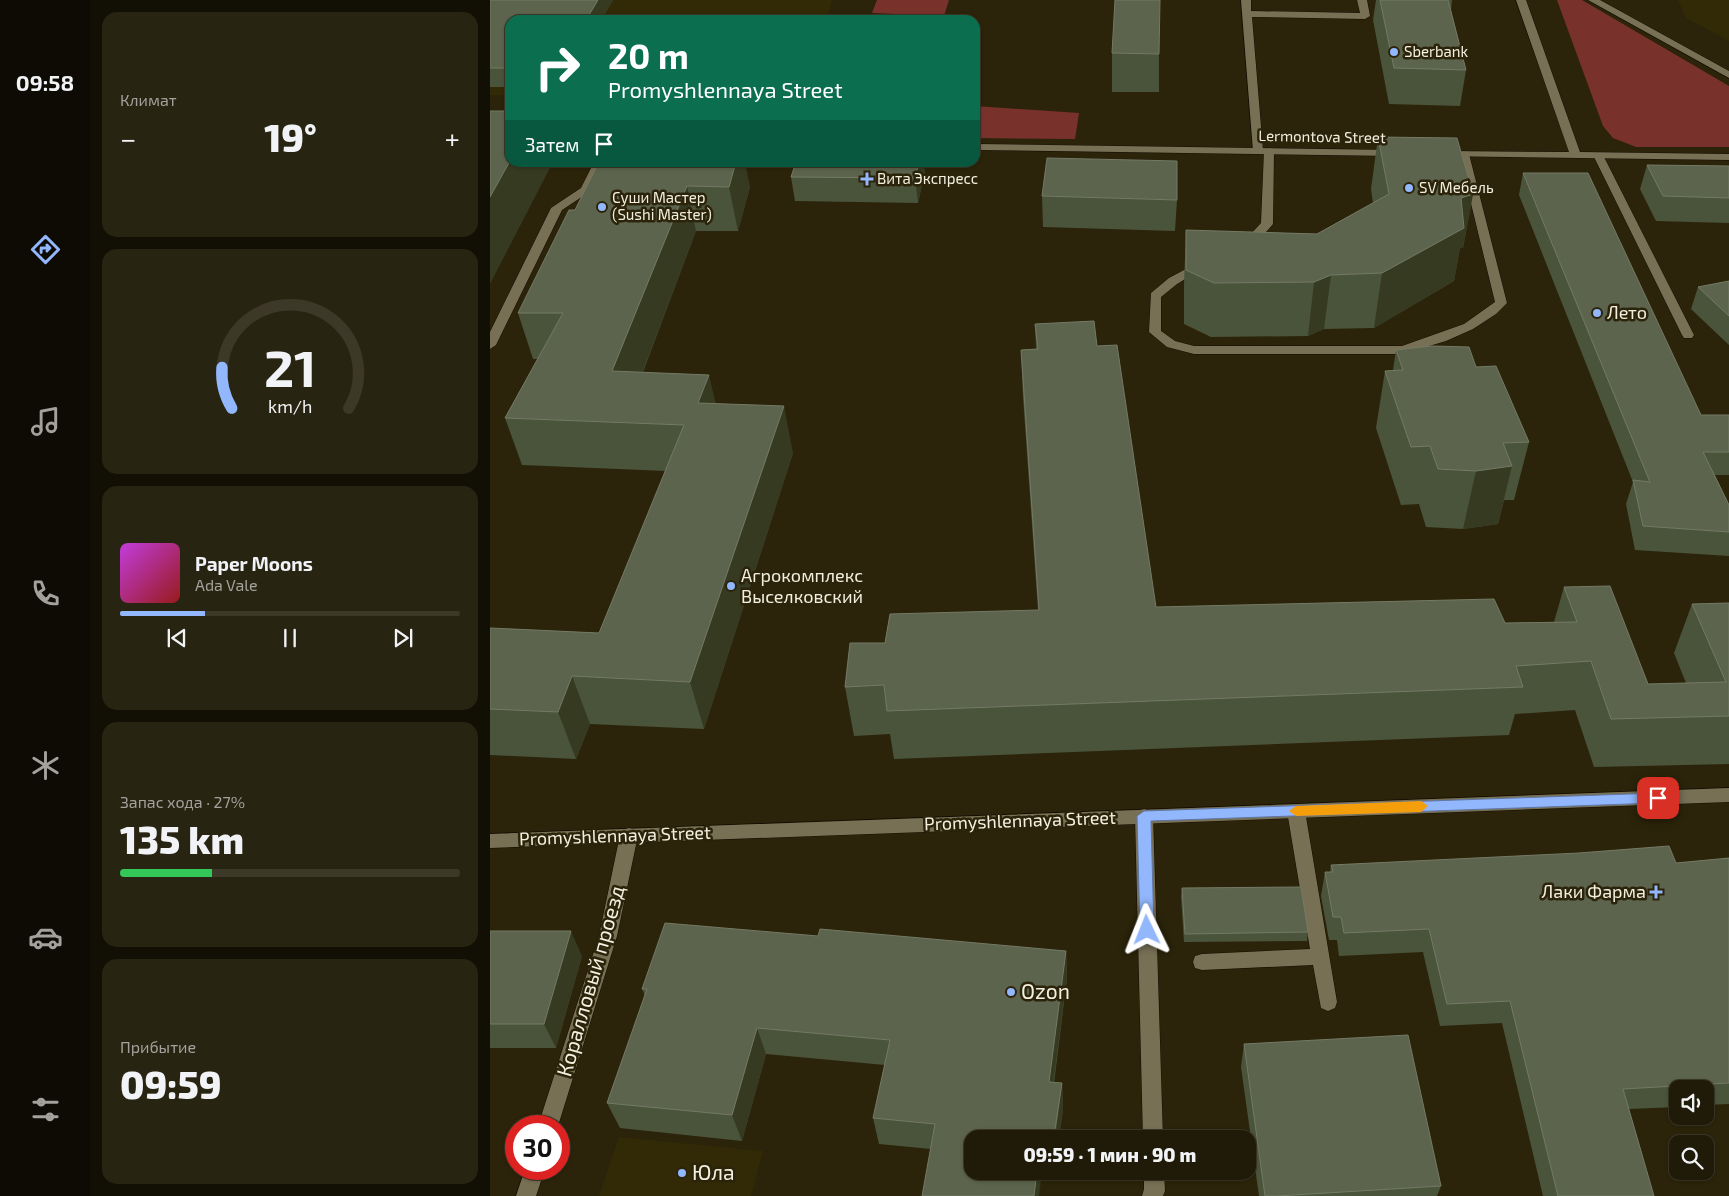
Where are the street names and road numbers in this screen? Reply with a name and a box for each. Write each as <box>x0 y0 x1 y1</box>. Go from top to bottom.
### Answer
street label: Lermontova Street <box>1258 126 1386 146</box>
street label: Promyshlennaya Street <box>924 806 1116 834</box>
street label: Promyshlennaya Street <box>519 821 711 849</box>
street label: Коралловый проезд <box>550 882 629 1079</box>

